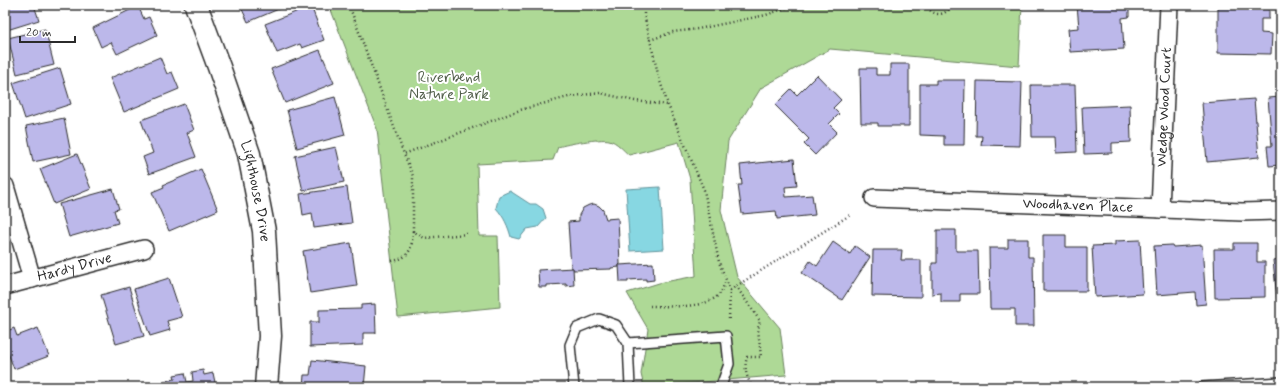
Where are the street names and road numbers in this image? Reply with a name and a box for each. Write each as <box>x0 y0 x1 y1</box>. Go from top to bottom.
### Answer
street label: Wedge Wood Court <box>1152 46 1177 167</box>
street label: Lighthouse Drive <box>235 138 275 243</box>
street label: Woodhaven Place <box>1022 194 1134 218</box>
street label: Hardy Drive <box>35 248 114 287</box>

